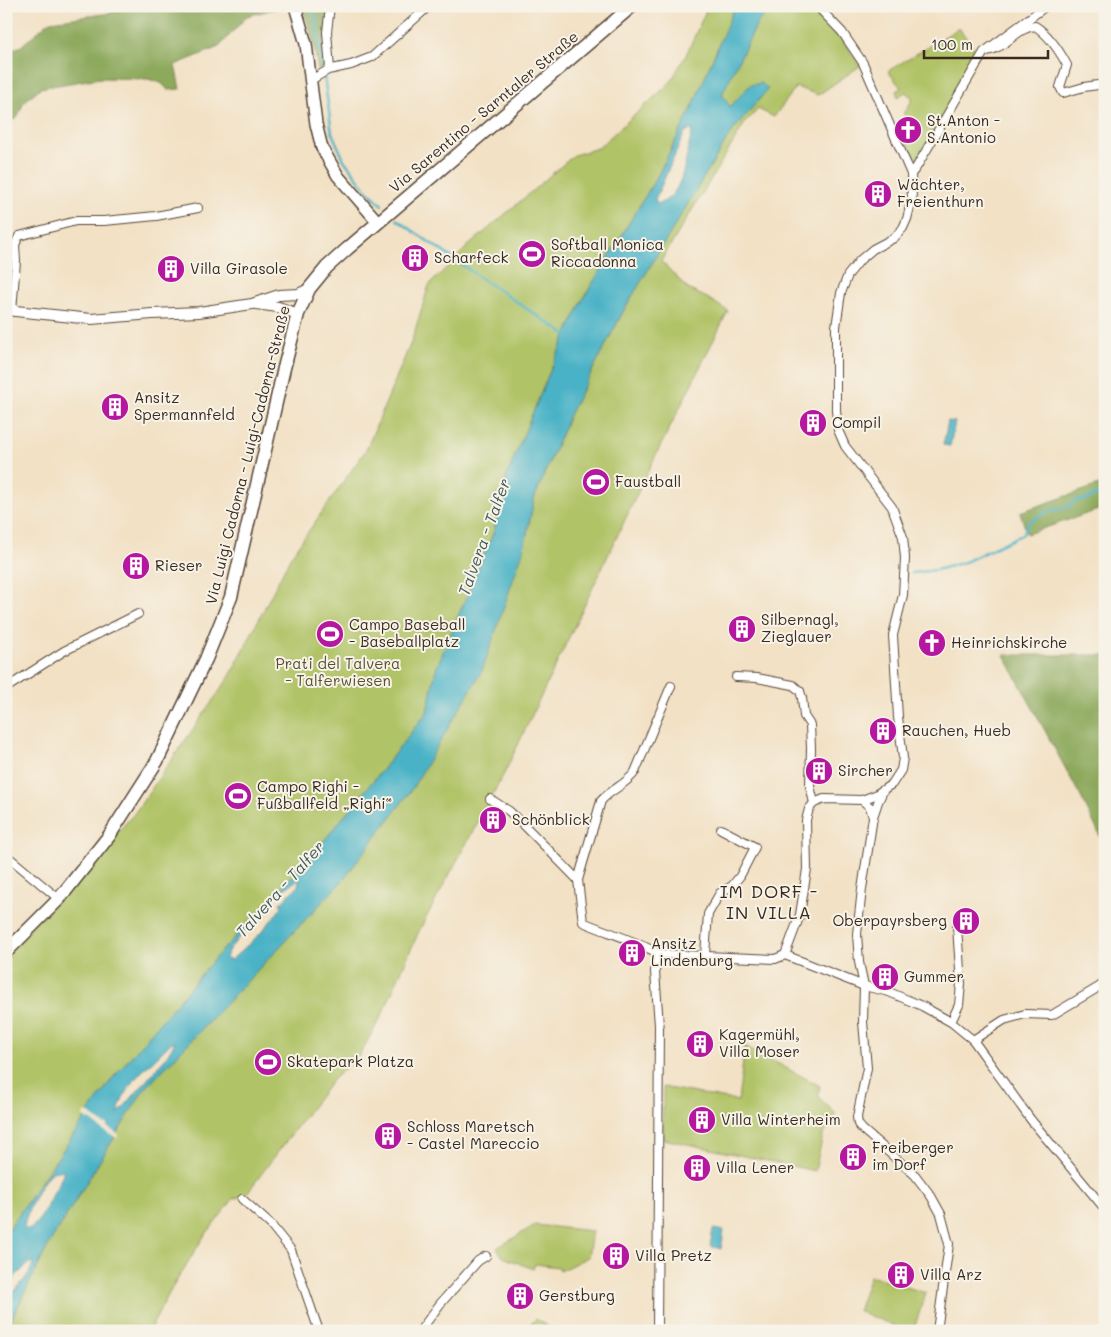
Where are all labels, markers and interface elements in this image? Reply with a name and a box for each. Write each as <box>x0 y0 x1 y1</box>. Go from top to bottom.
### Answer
street label: Via Sarentino - Sarntaler Straße <box>385 26 582 196</box>
scale bar <box>924 28 1047 60</box>
text: 100 m <box>931 34 973 54</box>
place label: St.Anton - S.Antonio <box>927 110 1000 147</box>
church icon: St.Anton - S.Antonio <box>893 115 923 145</box>
place label: Wächter, Freienthurn <box>897 174 984 211</box>
building icon: Wächter, Freienthurn <box>863 179 893 209</box>
place label: Softball Monica Riccadonna <box>551 234 664 271</box>
sports icon: Softball Monica Riccadonna <box>517 239 547 269</box>
building icon: Scharfeck <box>400 243 430 273</box>
place label: Scharfeck <box>434 247 509 267</box>
building icon: Villa Girasole <box>156 254 186 284</box>
place label: Villa Girasole <box>190 258 288 278</box>
street label: Via Luigi Cadorna - Luigi-Cadorna-Straße <box>200 303 294 606</box>
place label: Ansitz Spermannfeld <box>134 387 235 424</box>
building icon: Ansitz Spermannfeld <box>100 392 130 422</box>
building icon: Compil <box>798 408 828 438</box>
place label: Compil <box>832 412 881 432</box>
sports icon: Faustball <box>581 467 611 497</box>
place label: Faustball <box>615 471 681 491</box>
water label: Talvera - Talfer <box>453 475 514 598</box>
building icon: Rieser <box>121 551 151 581</box>
place label: Rieser <box>155 555 203 575</box>
place label: Silbernagl, Zieglauer <box>761 609 839 646</box>
place label: Campo Baseball - Baseballplatz <box>349 614 466 651</box>
building icon: Silbernagl, Zieglauer <box>727 614 757 644</box>
sports icon: Campo Baseball - Baseballplatz <box>315 619 345 649</box>
church icon: Heinrichskirche <box>917 628 947 658</box>
place label: Heinrichskirche <box>951 632 1067 652</box>
park label: Prati del Talvera - Talferwiesen <box>276 653 400 690</box>
building icon: Rauchen, Hueb <box>868 716 898 746</box>
place label: Rauchen, Hueb <box>902 720 1011 740</box>
building icon: Sircher <box>804 756 834 786</box>
place label: Sircher <box>838 760 893 780</box>
place label: Campo Righi - Fußballfeld „Righi“ <box>257 776 392 813</box>
sports icon: Campo Righi - Fußballfeld „Righi“ <box>223 781 253 811</box>
building icon: Schönblick <box>478 805 508 835</box>
place label: Schönblick <box>512 809 590 829</box>
water label: Talvera - Talfer <box>231 836 329 942</box>
district label: IM DORF - IN VILLA <box>720 879 818 924</box>
building icon: Oberpayrsberg <box>951 906 981 936</box>
place label: Oberpayrsberg <box>832 910 947 930</box>
place label: Ansitz Lindenburg <box>651 933 733 970</box>
building icon: Ansitz Lindenburg <box>617 938 647 968</box>
building icon: Gummer <box>870 962 900 992</box>
place label: Gummer <box>904 966 964 986</box>
place label: Kagermühl, Villa Moser <box>719 1024 800 1061</box>
building icon: Kagermühl, Villa Moser <box>685 1029 715 1059</box>
sports icon: Skatepark Platza <box>253 1047 283 1077</box>
place label: Skatepark Platza <box>287 1051 414 1071</box>
building icon: Villa Winterheim <box>687 1105 717 1135</box>
place label: Villa Winterheim <box>721 1109 841 1129</box>
place label: Schloss Maretsch - Castel Mareccio <box>407 1116 539 1153</box>
building icon: Schloss Maretsch - Castel Mareccio <box>373 1121 403 1151</box>
place label: Freiberger im Dorf <box>872 1137 954 1174</box>
building icon: Freiberger im Dorf <box>838 1142 868 1172</box>
building icon: Villa Lener <box>682 1153 712 1183</box>
place label: Villa Lener <box>716 1157 794 1177</box>
building icon: Villa Pretz <box>601 1241 631 1271</box>
place label: Villa Pretz <box>635 1245 712 1265</box>
building icon: Villa Arz <box>886 1260 916 1290</box>
place label: Villa Arz <box>920 1264 982 1284</box>
building icon: Gerstburg <box>505 1281 535 1311</box>
place label: Gerstburg <box>539 1285 615 1305</box>

